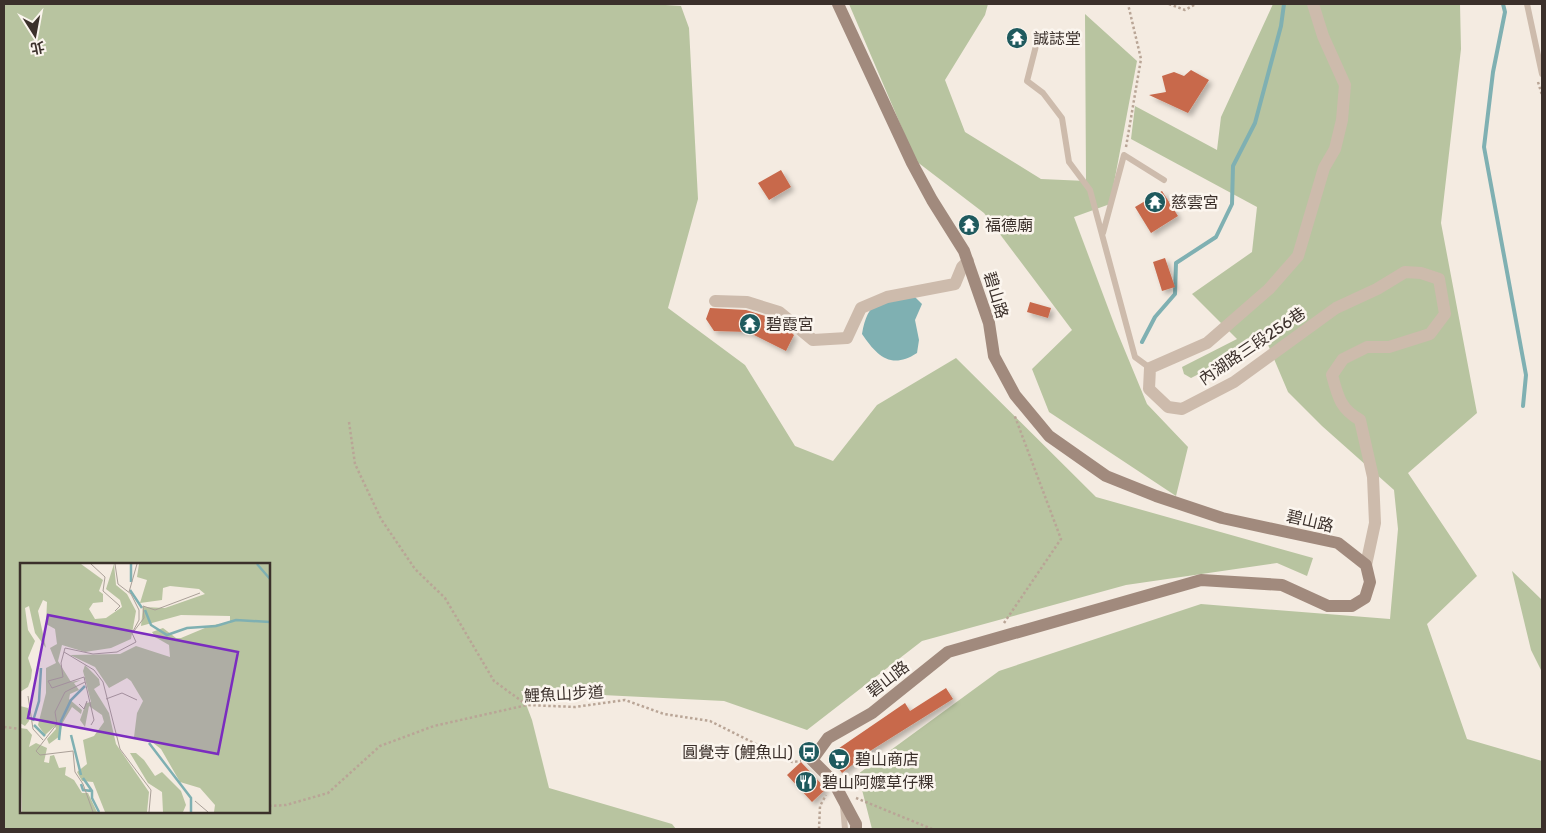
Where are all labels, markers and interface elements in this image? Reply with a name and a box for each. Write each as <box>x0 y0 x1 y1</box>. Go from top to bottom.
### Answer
north arrow <box>10 10 60 60</box>
temple icon: 誠誌堂 <box>1005 26 1029 50</box>
place label: 誠誌堂 <box>1033 29 1081 48</box>
text: 北 <box>29 38 46 57</box>
temple icon: 慈雲宮 <box>1143 190 1167 214</box>
place label: 慈雲宮 <box>1171 193 1219 212</box>
temple icon: 福德廟 <box>957 213 981 237</box>
place label: 福德廟 <box>985 216 1033 235</box>
street label: 碧山路 <box>980 269 1012 321</box>
street label: 內湖路三段256巷 <box>1195 303 1309 389</box>
temple icon: 碧霞宮 <box>738 312 762 336</box>
place label: 碧霞宮 <box>766 315 814 334</box>
street label: 碧山路 <box>1284 506 1336 536</box>
inset map <box>20 563 270 813</box>
street label: 碧山路 <box>863 657 913 701</box>
street label: 鯉魚山步道 <box>524 682 604 706</box>
bus stop icon: 圓覺寺 (鯉魚山) <box>797 740 821 764</box>
place label: 圓覺寺 (鯉魚山) <box>682 743 793 762</box>
supermarket icon: 碧山商店 <box>827 747 851 771</box>
place label: 碧山商店 <box>855 750 919 769</box>
restaurant icon: 碧山阿嬤草仔粿 <box>794 770 818 794</box>
place label: 碧山阿嬤草仔粿 <box>822 773 934 792</box>

